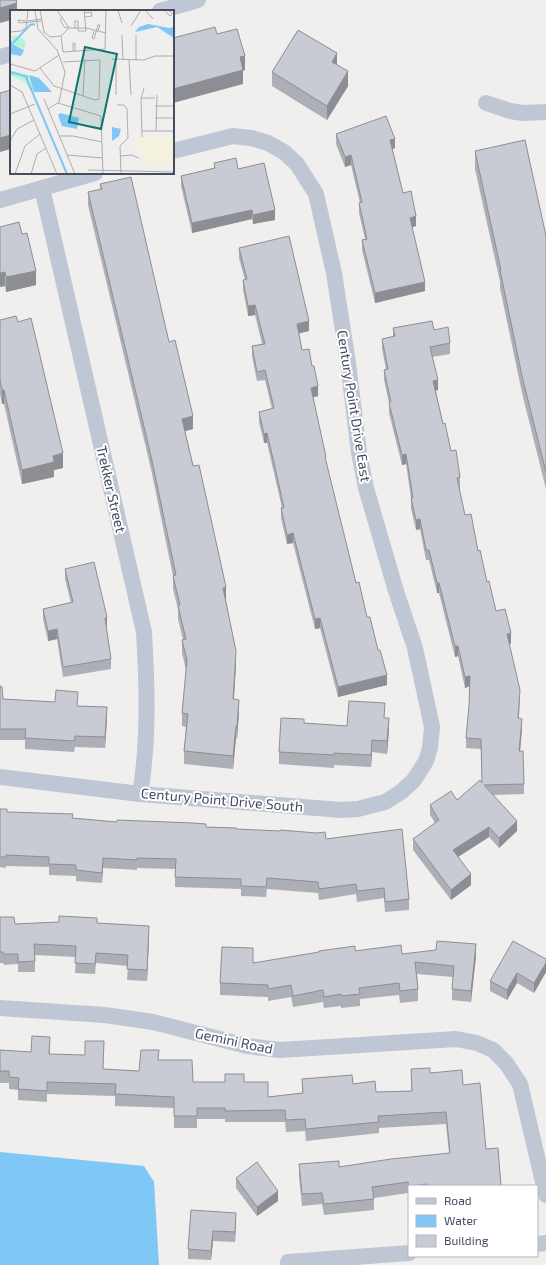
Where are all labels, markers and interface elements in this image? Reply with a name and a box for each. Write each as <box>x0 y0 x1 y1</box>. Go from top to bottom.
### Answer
inset map <box>10 10 174 174</box>
street label: Century Point Drive East <box>334 329 375 483</box>
street label: Trekker Street <box>93 444 130 534</box>
street label: Century Point Drive South <box>140 784 304 815</box>
street label: Gemini Road <box>194 1024 275 1057</box>
legend <box>408 1185 538 1257</box>
text: Road <box>444 1193 472 1207</box>
text: Water <box>444 1213 478 1227</box>
text: Building <box>444 1233 489 1247</box>

